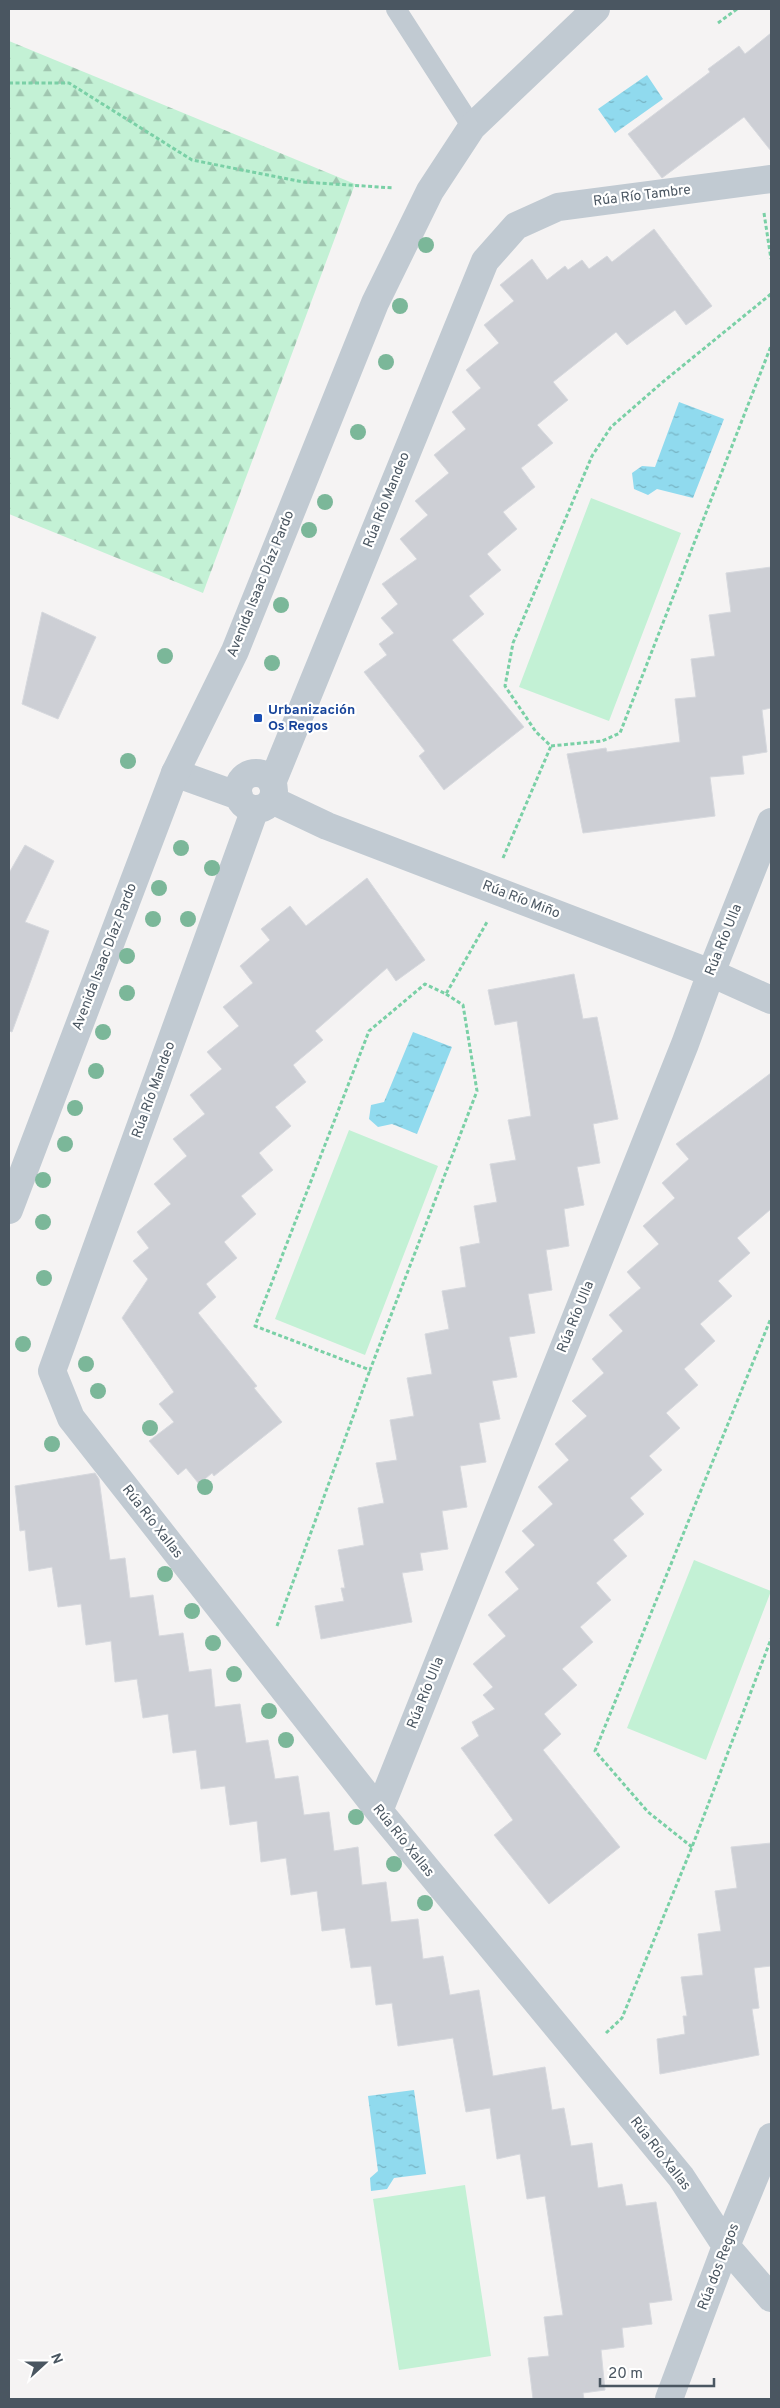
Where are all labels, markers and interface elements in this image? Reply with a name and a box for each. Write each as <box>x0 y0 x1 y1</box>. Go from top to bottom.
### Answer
street label: Rúa Río Tambre <box>592 182 692 210</box>
street label: Rúa Río Mandeo <box>360 450 414 550</box>
street label: Avenida Isaac Díaz Pardo <box>224 508 298 660</box>
place label: Urbanización Os Regos <box>268 702 355 735</box>
marker: Urbanización Os Regos <box>252 712 264 724</box>
street label: Rúa Río Miño <box>480 877 563 923</box>
street label: Avenida Isaac Díaz Pardo <box>69 881 141 1033</box>
street label: Rúa Río Ulla <box>702 902 746 978</box>
street label: Rúa Río Mandeo <box>129 1039 179 1141</box>
street label: Rúa Río Ulla <box>554 1279 598 1355</box>
street label: Rúa Río Xallas <box>118 1482 186 1562</box>
street label: Rúa Río Ulla <box>404 1655 448 1731</box>
street label: Rúa Río Xallas <box>369 1801 437 1881</box>
street label: Rúa Río Xallas <box>626 2114 694 2194</box>
street label: Rúa dos Regos <box>695 2221 743 2313</box>
north arrow <box>20 2338 70 2388</box>
text: N <box>46 2351 65 2367</box>
scale bar <box>600 2356 714 2388</box>
text: 20 m <box>608 2365 643 2384</box>

